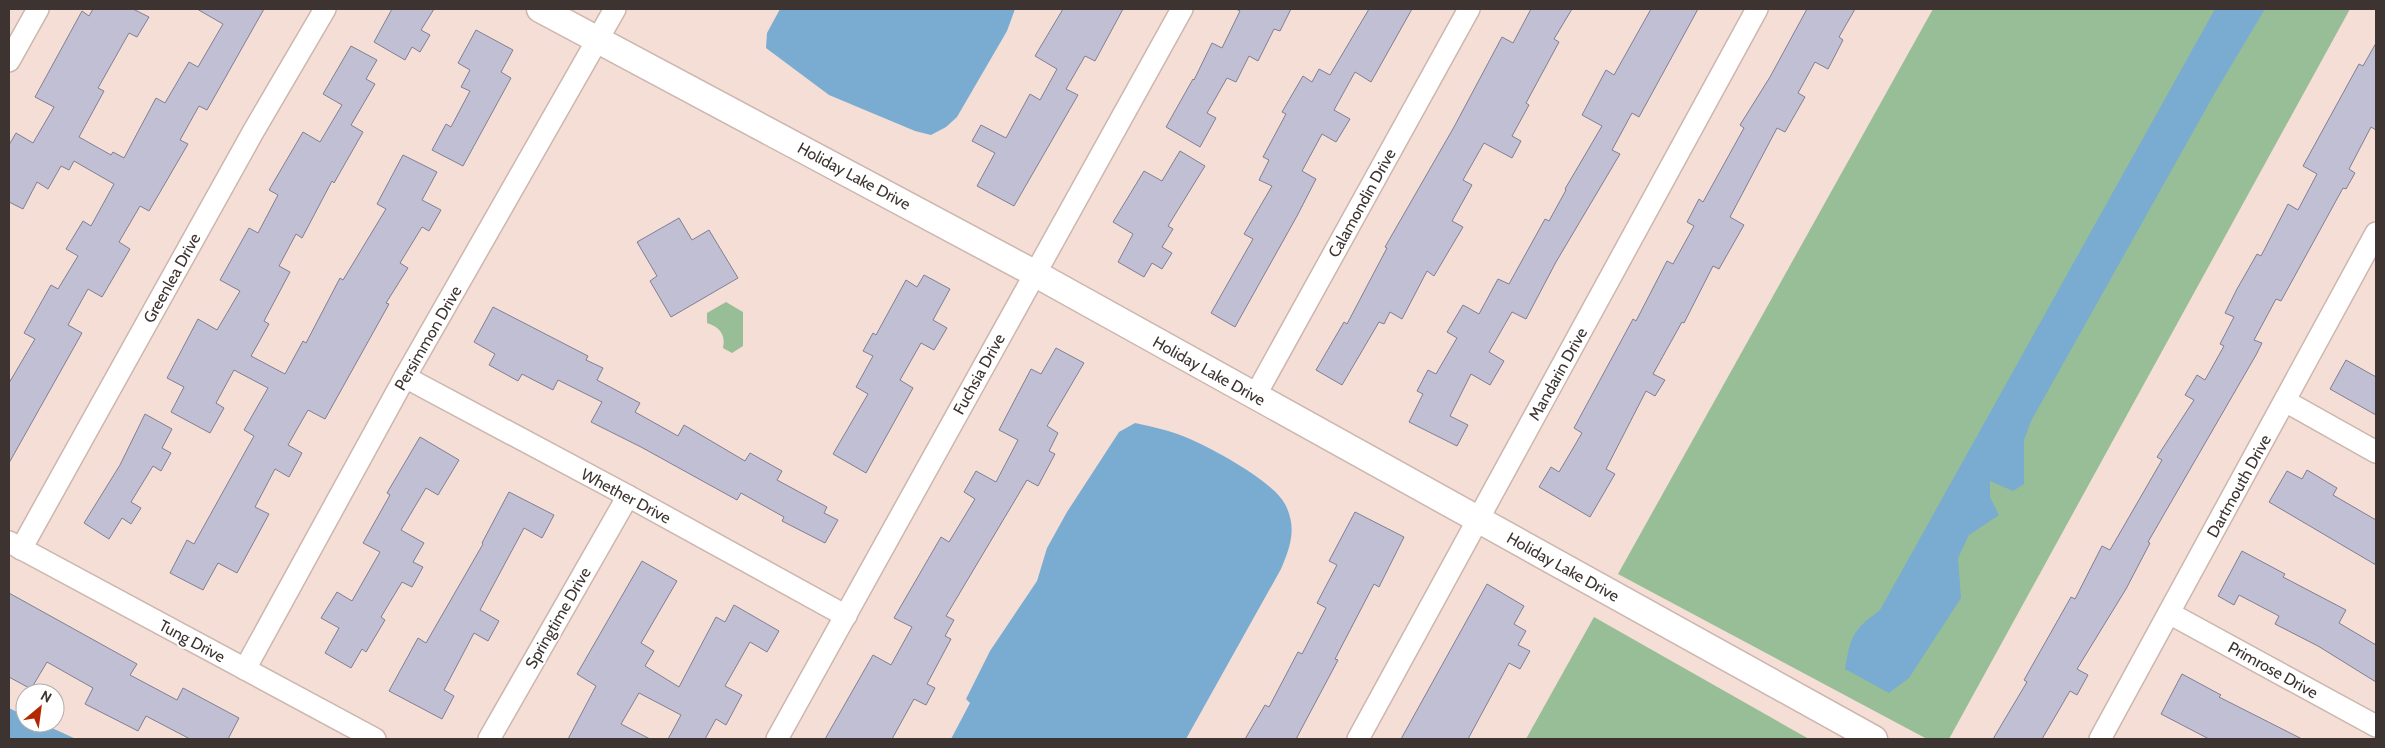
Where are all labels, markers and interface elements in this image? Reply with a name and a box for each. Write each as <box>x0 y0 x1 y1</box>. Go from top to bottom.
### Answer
street label: Holiday Lake Drive <box>794 138 914 214</box>
street label: Calamondin Drive <box>1324 145 1400 261</box>
street label: Greenlea Drive <box>139 230 205 326</box>
street label: Persimmon Drive <box>390 282 466 394</box>
street label: Mandarin Drive <box>1525 324 1591 424</box>
street label: Fuchsia Drive <box>949 330 1009 418</box>
street label: Holiday Lake Drive <box>1150 332 1268 410</box>
street label: Dartmouth Drive <box>2203 431 2275 541</box>
street label: Whether Drive <box>578 464 674 528</box>
street label: Holiday Lake Drive <box>1504 528 1622 606</box>
street label: Springtime Drive <box>521 564 595 672</box>
street label: Tung Drive <box>156 616 228 666</box>
street label: Primrose Drive <box>2225 638 2321 702</box>
north arrow <box>15 683 65 733</box>
text: N <box>38 686 55 707</box>

